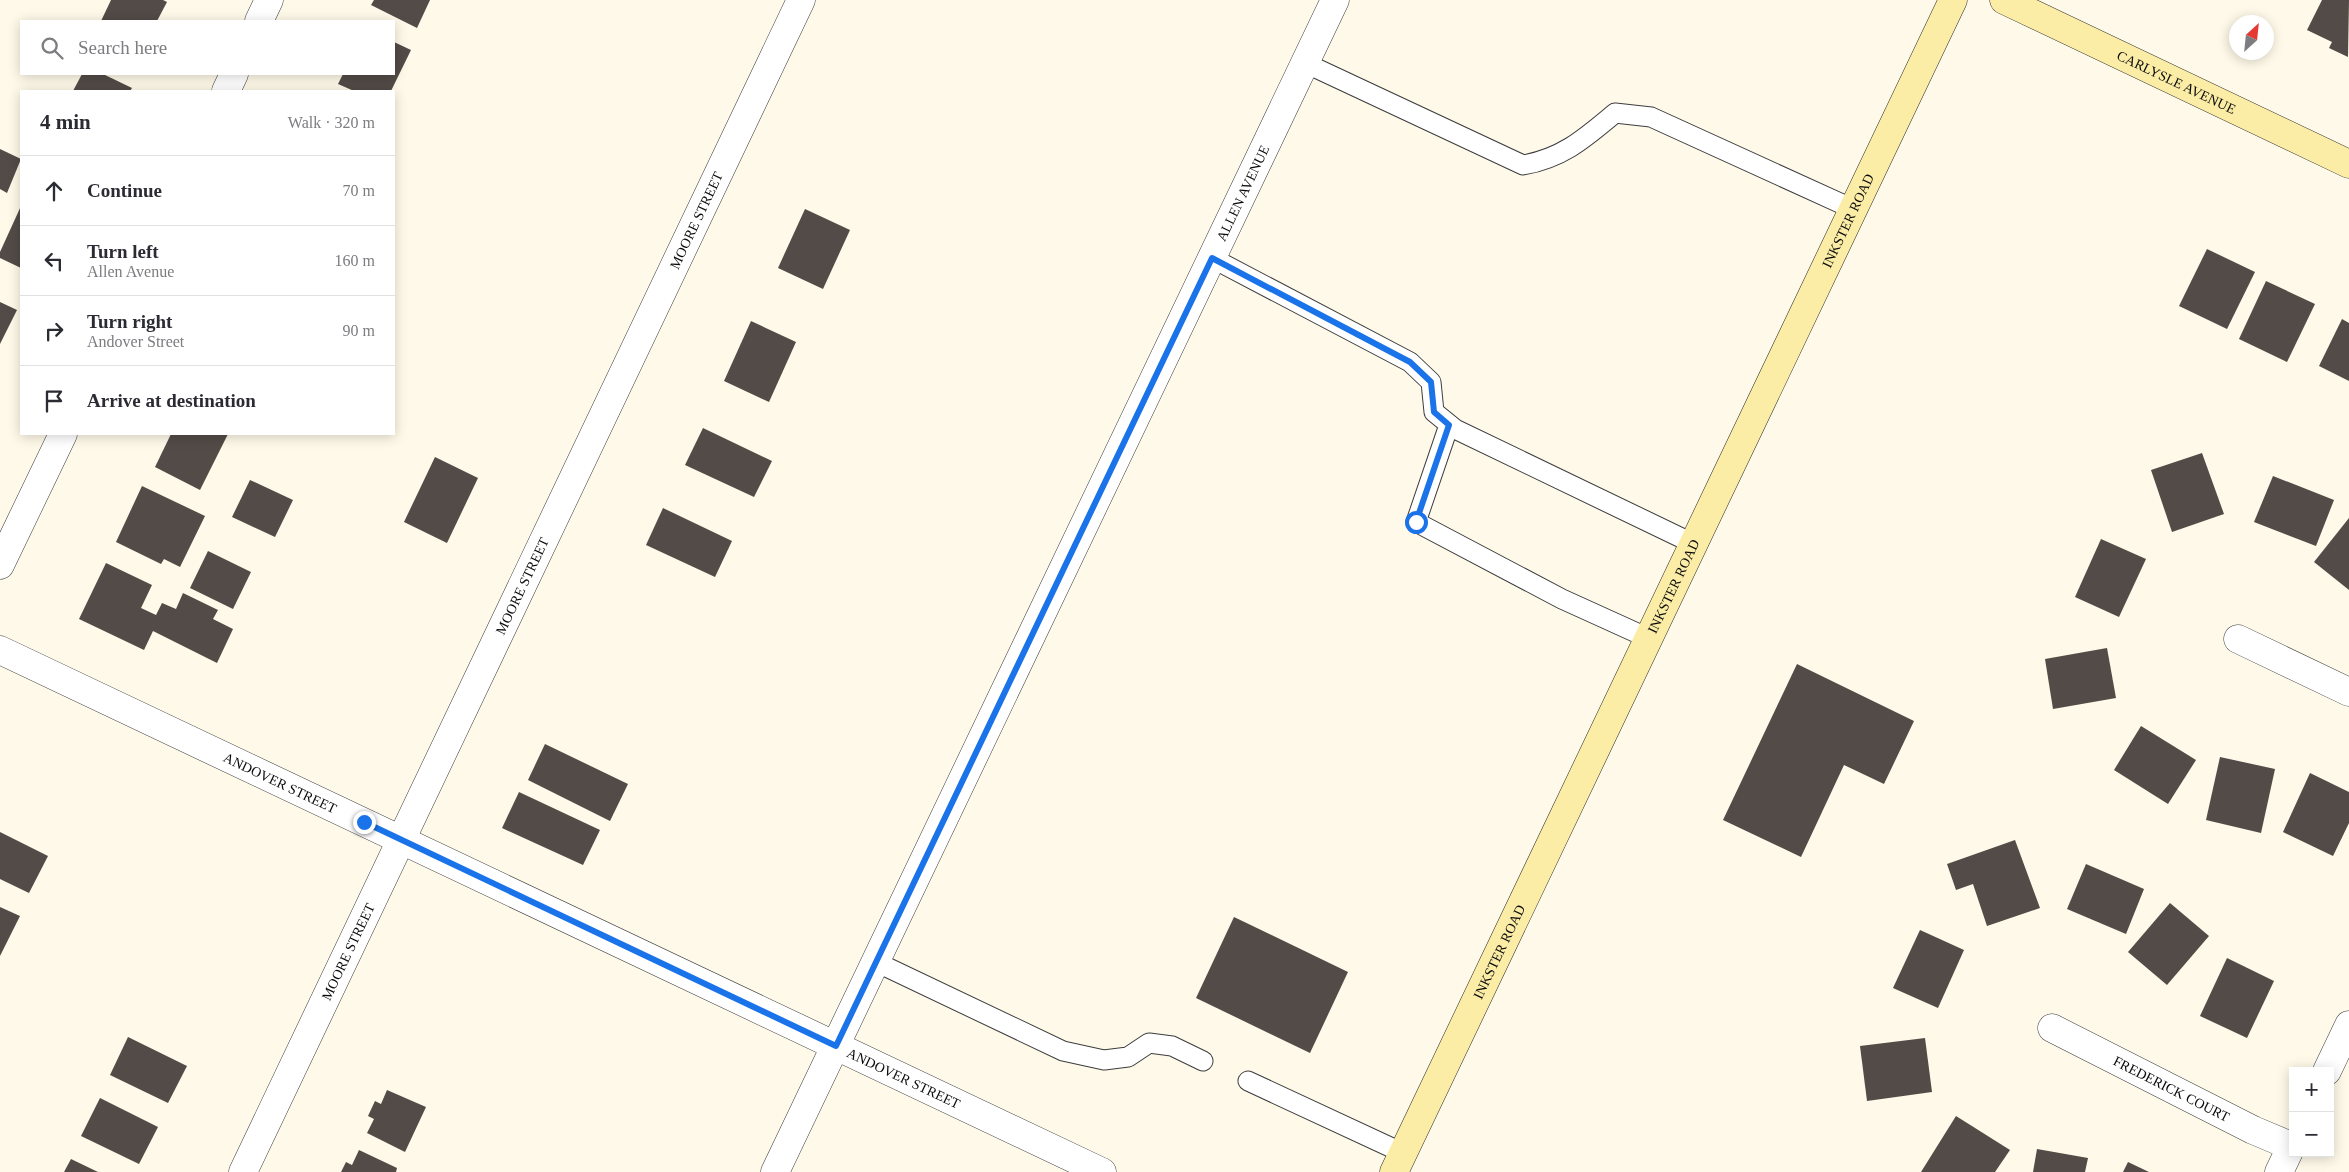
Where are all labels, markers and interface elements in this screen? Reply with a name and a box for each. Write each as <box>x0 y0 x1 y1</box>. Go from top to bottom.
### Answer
north arrow <box>2229 15 2274 60</box>
search box <box>20 20 395 75</box>
icon: search <box>38 34 66 62</box>
text: Search here <box>78 37 167 58</box>
street label: CARLYSLE AVENUE <box>2115 47 2238 117</box>
text: 4 min <box>40 110 91 134</box>
text: Walk · 320 m <box>288 114 375 131</box>
street label: ALLEN AVENUE <box>1213 143 1272 243</box>
street label: MOORE STREET <box>667 169 726 271</box>
street label: INKSTER ROAD <box>1819 171 1877 270</box>
icon: ahead <box>40 177 68 205</box>
text: Continue <box>87 180 162 201</box>
text: 70 m <box>343 182 375 199</box>
text: Turn left <box>87 241 159 262</box>
icon: left <box>40 247 68 275</box>
text: 160 m <box>335 252 375 269</box>
text: Allen Avenue <box>87 263 174 280</box>
text: Turn right <box>87 311 172 332</box>
icon: right <box>40 317 68 345</box>
text: 90 m <box>343 322 375 339</box>
text: Andover Street <box>87 333 184 350</box>
icon: arrive <box>40 387 68 415</box>
text: Arrive at destination <box>87 390 256 411</box>
route start <box>1405 511 1428 534</box>
street label: MOORE STREET <box>493 535 552 637</box>
street label: INKSTER ROAD <box>1645 537 1702 636</box>
street label: ANDOVER STREET <box>221 750 340 816</box>
route end <box>353 811 376 834</box>
street label: MOORE STREET <box>318 900 378 1003</box>
street label: INKSTER ROAD <box>1470 902 1528 1001</box>
street label: ANDOVER STREET <box>845 1045 963 1111</box>
street label: FREDERICK COURT <box>2111 1053 2232 1124</box>
map controls <box>2289 1067 2334 1157</box>
button: + <box>2289 1067 2334 1112</box>
button: − <box>2289 1112 2334 1157</box>

